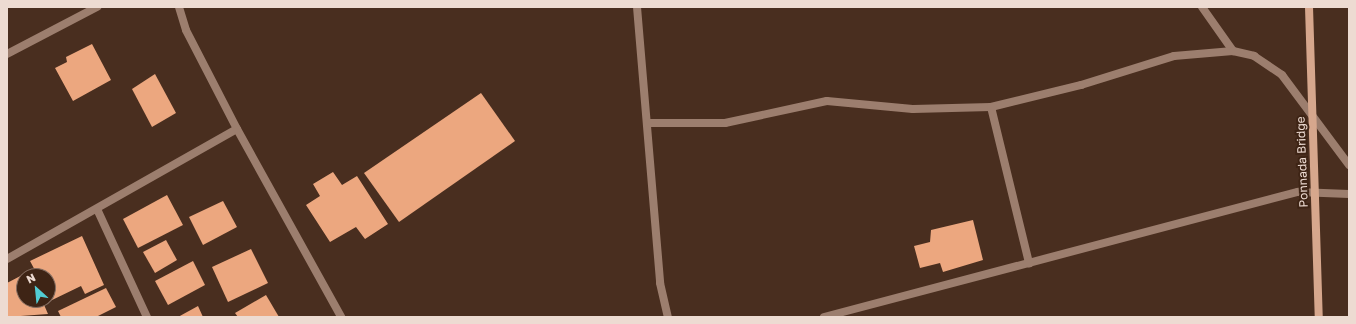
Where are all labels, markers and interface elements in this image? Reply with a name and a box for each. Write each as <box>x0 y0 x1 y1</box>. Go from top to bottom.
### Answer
street label: Ponnada Bridge <box>1293 116 1311 208</box>
north arrow <box>16 268 56 308</box>
text: N <box>24 270 37 285</box>

